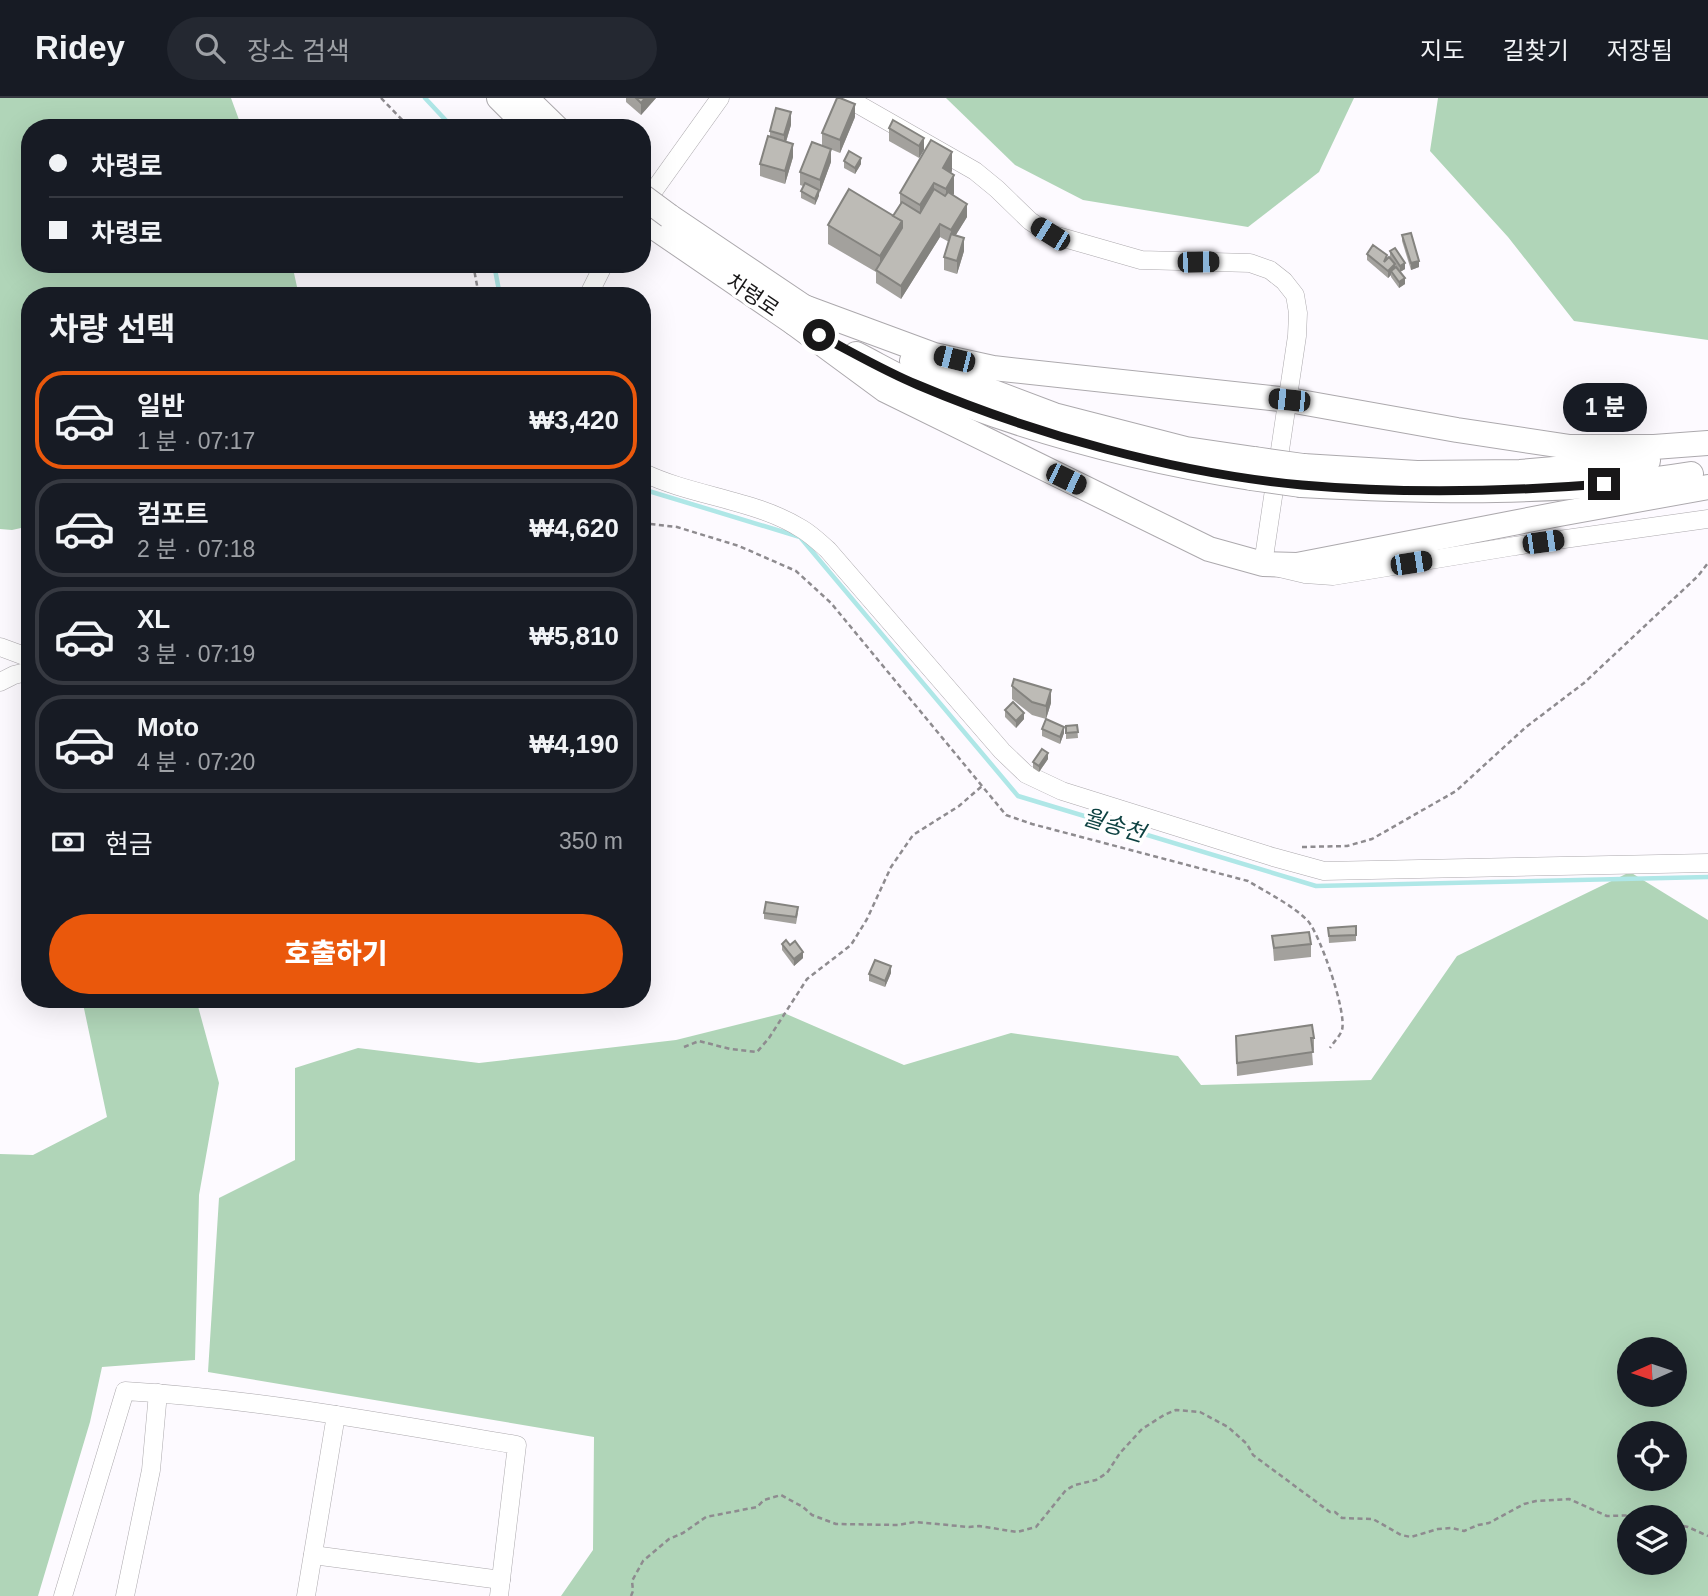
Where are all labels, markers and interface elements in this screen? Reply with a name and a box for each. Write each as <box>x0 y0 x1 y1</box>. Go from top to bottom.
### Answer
search box <box>167 17 657 80</box>
text: Ridey <box>35 29 125 66</box>
icon: search <box>191 29 229 67</box>
text: 장소 검색 <box>247 36 350 66</box>
text: 지도 <box>1420 37 1465 64</box>
text: 길찾기 <box>1503 37 1569 64</box>
text: 저장됨 <box>1607 37 1673 64</box>
text: 차령로 <box>91 151 163 181</box>
car <box>1027 214 1074 254</box>
text: 차령로 <box>91 218 163 248</box>
car <box>1177 251 1220 273</box>
street label: 차령로 <box>723 269 783 321</box>
text: 차량 선택 <box>49 311 176 347</box>
route start <box>803 319 835 351</box>
car <box>932 344 977 374</box>
callout: 1 분 <box>1562 382 1646 432</box>
car <box>1268 387 1311 413</box>
icon: car <box>53 389 116 452</box>
text: 일반 <box>137 391 185 421</box>
text: 1 분 <box>1585 394 1625 420</box>
text: ₩3,420 <box>529 405 619 435</box>
text: 1 분 · 07:17 <box>137 428 255 454</box>
car <box>1043 460 1090 498</box>
route end <box>1588 468 1620 500</box>
icon: car <box>53 497 116 560</box>
text: 컴포트 <box>137 499 209 529</box>
text: ₩4,620 <box>529 513 619 543</box>
car <box>1521 529 1566 555</box>
text: 2 분 · 07:18 <box>137 536 255 562</box>
car <box>1389 549 1434 577</box>
text: XL <box>137 604 170 634</box>
icon: car <box>53 605 116 668</box>
text: ₩5,810 <box>529 621 619 651</box>
text: 3 분 · 07:19 <box>137 641 255 667</box>
text: Moto <box>137 712 199 742</box>
icon: car <box>53 713 116 776</box>
text: ₩4,190 <box>529 729 619 759</box>
text: 4 분 · 07:20 <box>137 749 255 775</box>
water label: 월송천 <box>1080 803 1151 848</box>
icon: cash <box>49 823 87 861</box>
text: 350 m <box>559 828 623 854</box>
text: 현금 <box>105 829 153 859</box>
button: 호출하기 <box>49 914 623 994</box>
north arrow <box>1617 1337 1687 1407</box>
map controls <box>1617 1337 1687 1575</box>
button: locate <box>1617 1421 1687 1491</box>
button: layers <box>1617 1505 1687 1575</box>

